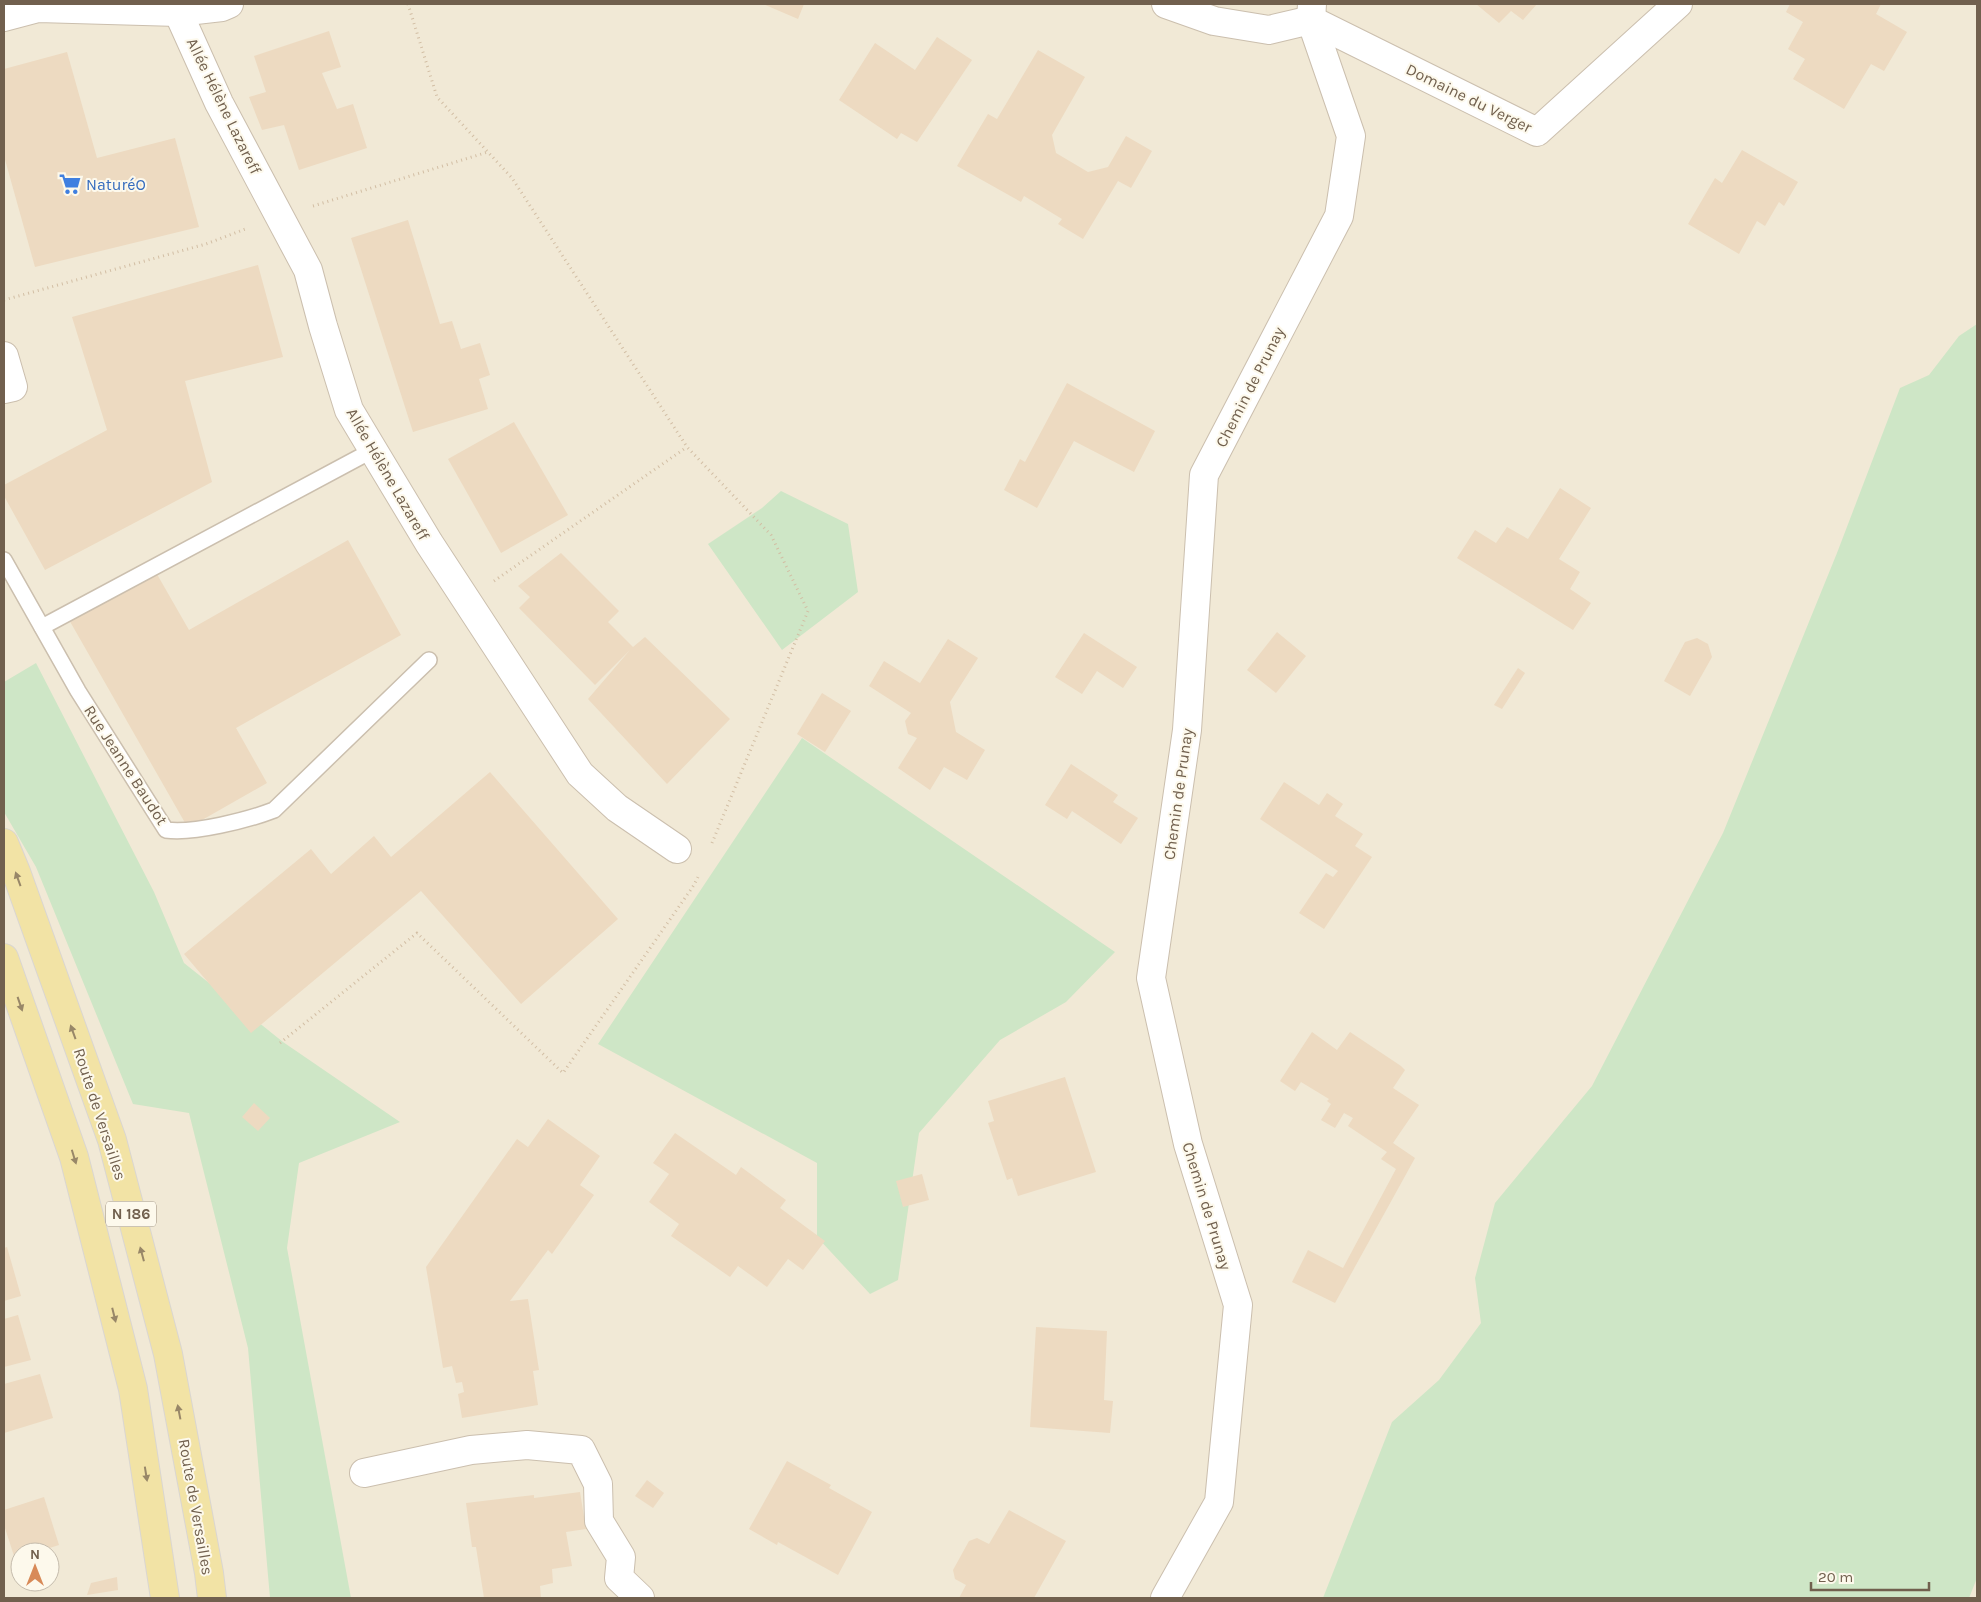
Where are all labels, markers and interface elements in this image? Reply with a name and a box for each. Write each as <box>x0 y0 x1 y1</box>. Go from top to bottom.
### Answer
street label: Allée Hélène Lazareff <box>183 35 265 178</box>
street label: Domaine du Verger <box>1403 59 1535 137</box>
supermarket icon: NaturéO <box>57 171 83 197</box>
place label: NaturéO <box>86 175 146 194</box>
street label: Chemin de Prunay <box>1211 323 1289 450</box>
street label: Allée Hélène Lazareff <box>342 405 434 544</box>
street label: Rue Jeanne Baudot <box>80 702 172 828</box>
street label: Chemin de Prunay <box>1159 726 1197 861</box>
one-way arrow <box>14 872 21 887</box>
one-way arrow <box>16 997 24 1012</box>
one-way arrow <box>69 1025 76 1040</box>
street label: Route de Versailles <box>70 1046 130 1182</box>
street label: Chemin de Prunay <box>1179 1140 1236 1273</box>
one-way arrow <box>70 1150 78 1165</box>
road number: N 186 <box>106 1202 156 1226</box>
one-way arrow <box>138 1247 146 1262</box>
one-way arrow <box>111 1307 119 1322</box>
one-way arrow <box>174 1404 182 1420</box>
street label: Route de Versailles <box>175 1437 217 1577</box>
one-way arrow <box>142 1466 150 1482</box>
north arrow <box>10 1542 60 1592</box>
text: N <box>30 1546 40 1563</box>
scale bar <box>1811 1560 1928 1592</box>
text: 20 m <box>1818 1568 1853 1586</box>

